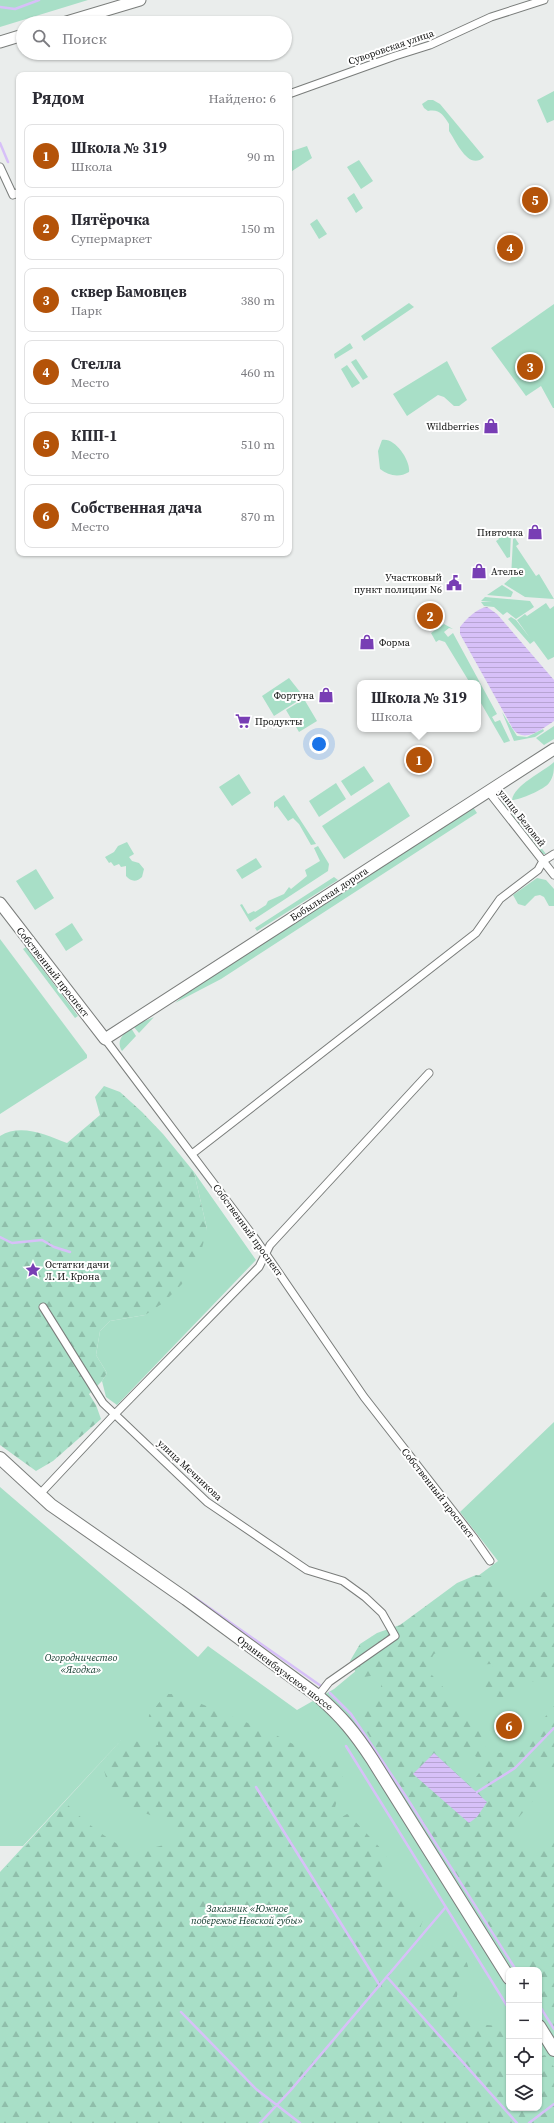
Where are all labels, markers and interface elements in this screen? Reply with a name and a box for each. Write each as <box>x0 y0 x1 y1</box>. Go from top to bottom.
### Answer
search box <box>16 16 292 60</box>
street label: Суворовская улица <box>347 26 436 68</box>
icon: search <box>30 27 52 49</box>
text: Поиск <box>62 28 107 49</box>
text: Рядом <box>32 86 84 110</box>
text: Найдено: 6 <box>209 90 276 107</box>
text: Школа № 319 <box>71 137 167 158</box>
text: 1 <box>42 148 50 165</box>
text: 90 m <box>247 148 275 165</box>
text: Школа <box>71 158 112 175</box>
pin: 5 <box>522 185 548 215</box>
text: Пятёрочка <box>71 209 150 230</box>
text: 2 <box>42 220 50 237</box>
text: 150 m <box>241 220 275 237</box>
text: Супермаркет <box>71 230 152 247</box>
pin: 4 <box>497 233 523 263</box>
text: сквер Бамовцев <box>71 281 187 302</box>
text: 3 <box>42 292 50 309</box>
text: 380 m <box>241 292 275 309</box>
text: Парк <box>71 302 102 319</box>
pin: 3 <box>517 352 543 382</box>
text: Стелла <box>71 353 121 374</box>
text: 4 <box>42 364 50 381</box>
text: 460 m <box>241 364 275 381</box>
text: Место <box>71 374 109 391</box>
shop icon: Wildberries <box>482 417 500 435</box>
place label: Wildberries <box>426 420 479 433</box>
text: КПП-1 <box>71 425 117 446</box>
text: 5 <box>42 436 50 453</box>
text: 510 m <box>241 436 275 453</box>
text: Место <box>71 446 109 463</box>
text: Собственная дача <box>71 497 202 518</box>
text: 6 <box>42 508 50 525</box>
text: 870 m <box>241 508 275 525</box>
text: Место <box>71 518 109 535</box>
shop icon: Пивточка <box>526 523 544 541</box>
place label: Пивточка <box>477 526 524 539</box>
shop icon: Ателье <box>470 562 488 580</box>
place label: Ателье <box>491 565 524 578</box>
place label: Участковый пункт полиции N6 <box>354 571 443 596</box>
public building icon: Участковый пункт полиции N6 <box>445 574 463 592</box>
pin: 2 <box>417 601 443 631</box>
shop icon: Форма <box>358 633 376 651</box>
place label: Форма <box>379 636 411 649</box>
popup <box>357 680 481 732</box>
shop icon: Фортуна <box>317 686 335 704</box>
text: Школа № 319 <box>371 687 467 708</box>
place label: Фортуна <box>274 689 315 702</box>
text: Школа <box>371 708 413 725</box>
supermarket icon: Продукты <box>234 712 252 730</box>
place label: Продукты <box>255 715 303 728</box>
your location <box>309 734 329 754</box>
pin: 1 <box>406 745 432 775</box>
street label: улица Беловой <box>495 786 549 850</box>
street label: Бобыльская дорога <box>288 863 371 924</box>
street label: Собственный проспект <box>14 924 93 1020</box>
street label: Собственный проспект <box>210 1181 286 1279</box>
place label: Остатки дачи Л. И. Крона <box>45 1258 110 1283</box>
place icon: Остатки дачи Л. И. Крона <box>24 1261 42 1279</box>
street label: улица Мечникова <box>155 1437 226 1504</box>
street label: Собственный проспект <box>399 1445 478 1541</box>
street label: Ораниенбаумское шоссе <box>234 1633 336 1713</box>
park label: Огородничество «Ягодка» <box>45 1651 117 1676</box>
pin: 6 <box>496 1711 522 1741</box>
park label: Заказник «Южное побережье Невской губы» <box>191 1902 303 1927</box>
map controls <box>506 1967 542 2111</box>
button: + <box>506 1967 542 2003</box>
button: − <box>506 2003 542 2039</box>
button: locate <box>506 2039 542 2075</box>
button: layers <box>506 2075 542 2111</box>

